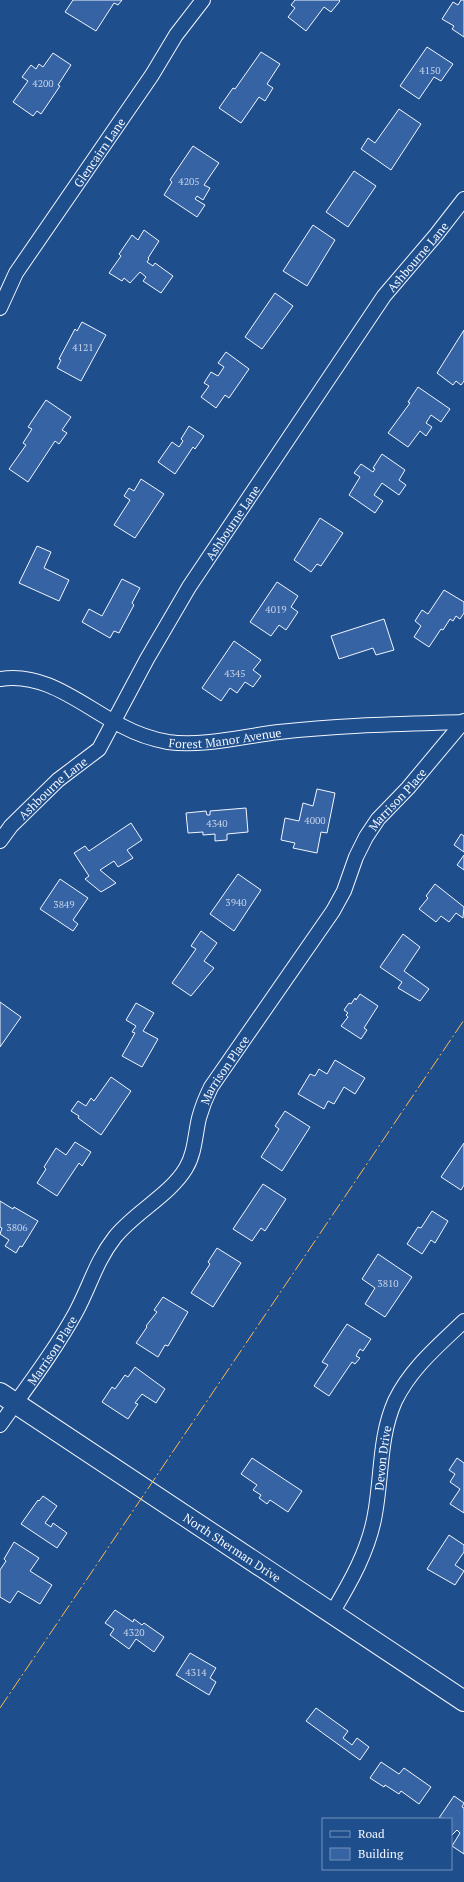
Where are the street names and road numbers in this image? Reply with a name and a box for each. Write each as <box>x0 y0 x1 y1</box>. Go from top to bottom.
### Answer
street label: Glencairn Lane <box>70 115 128 190</box>
street label: Ashbourne Lane <box>384 219 451 295</box>
street label: Ashbourne Lane <box>202 482 263 563</box>
street label: Forest Manor Avenue <box>168 724 282 751</box>
street label: Ashbourne Lane <box>15 753 90 822</box>
street label: Marrison Place <box>365 765 429 833</box>
street label: Marrison Place <box>197 1032 252 1107</box>
street label: Marrison Place <box>24 1313 80 1388</box>
street label: Devon Drive <box>371 1424 394 1491</box>
street label: North Sherman Drive <box>181 1510 284 1585</box>

